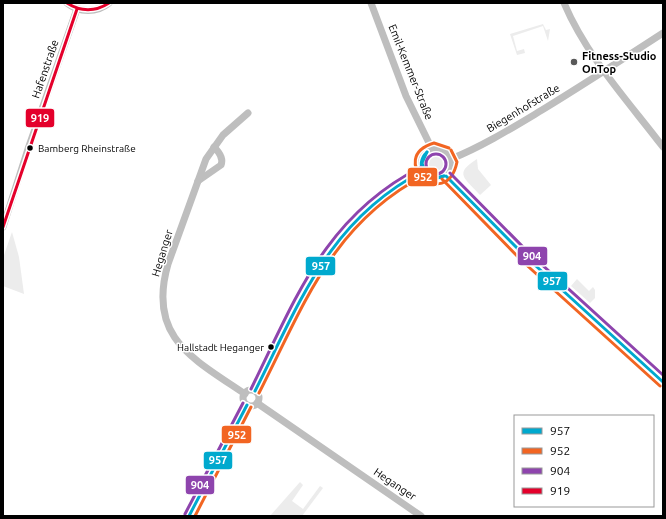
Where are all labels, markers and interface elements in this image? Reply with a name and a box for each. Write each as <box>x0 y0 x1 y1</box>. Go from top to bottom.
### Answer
street label: Emil-Kemmer-Straße <box>386 23 436 121</box>
street label: Hafenstraße <box>29 38 61 100</box>
place label: Fitness-Studio OnTop <box>582 50 657 75</box>
marker: Fitness-Studio OnTop <box>569 57 579 67</box>
street label: Biegenhofstraße <box>484 81 562 135</box>
line badge: 919 <box>25 108 55 128</box>
text: 919 <box>31 112 49 124</box>
marker: Bamberg Rheinstraße <box>25 143 35 153</box>
place label: Bamberg Rheinstraße <box>38 143 136 154</box>
line badge: 952 <box>407 167 438 187</box>
text: 952 <box>414 171 432 183</box>
street label: Heganger <box>149 227 175 278</box>
line badge: 904 <box>517 246 548 266</box>
text: 904 <box>523 250 541 262</box>
line badge: 957 <box>305 256 336 276</box>
text: 957 <box>312 260 330 272</box>
line badge: 957 <box>537 271 568 291</box>
text: 957 <box>543 275 561 287</box>
place label: Hallstadt Heganger <box>177 342 264 353</box>
marker: Hallstadt Heganger <box>266 342 276 352</box>
legend <box>514 415 654 507</box>
text: 957 <box>550 424 570 437</box>
line badge: 952 <box>221 425 252 444</box>
text: 952 <box>228 429 246 441</box>
text: 952 <box>550 444 570 457</box>
line badge: 957 <box>203 451 233 470</box>
text: 957 <box>209 454 227 466</box>
text: 904 <box>550 464 571 477</box>
street label: Heganger <box>372 465 419 503</box>
line badge: 904 <box>185 475 215 495</box>
text: 904 <box>191 479 209 491</box>
text: 919 <box>550 484 570 497</box>

